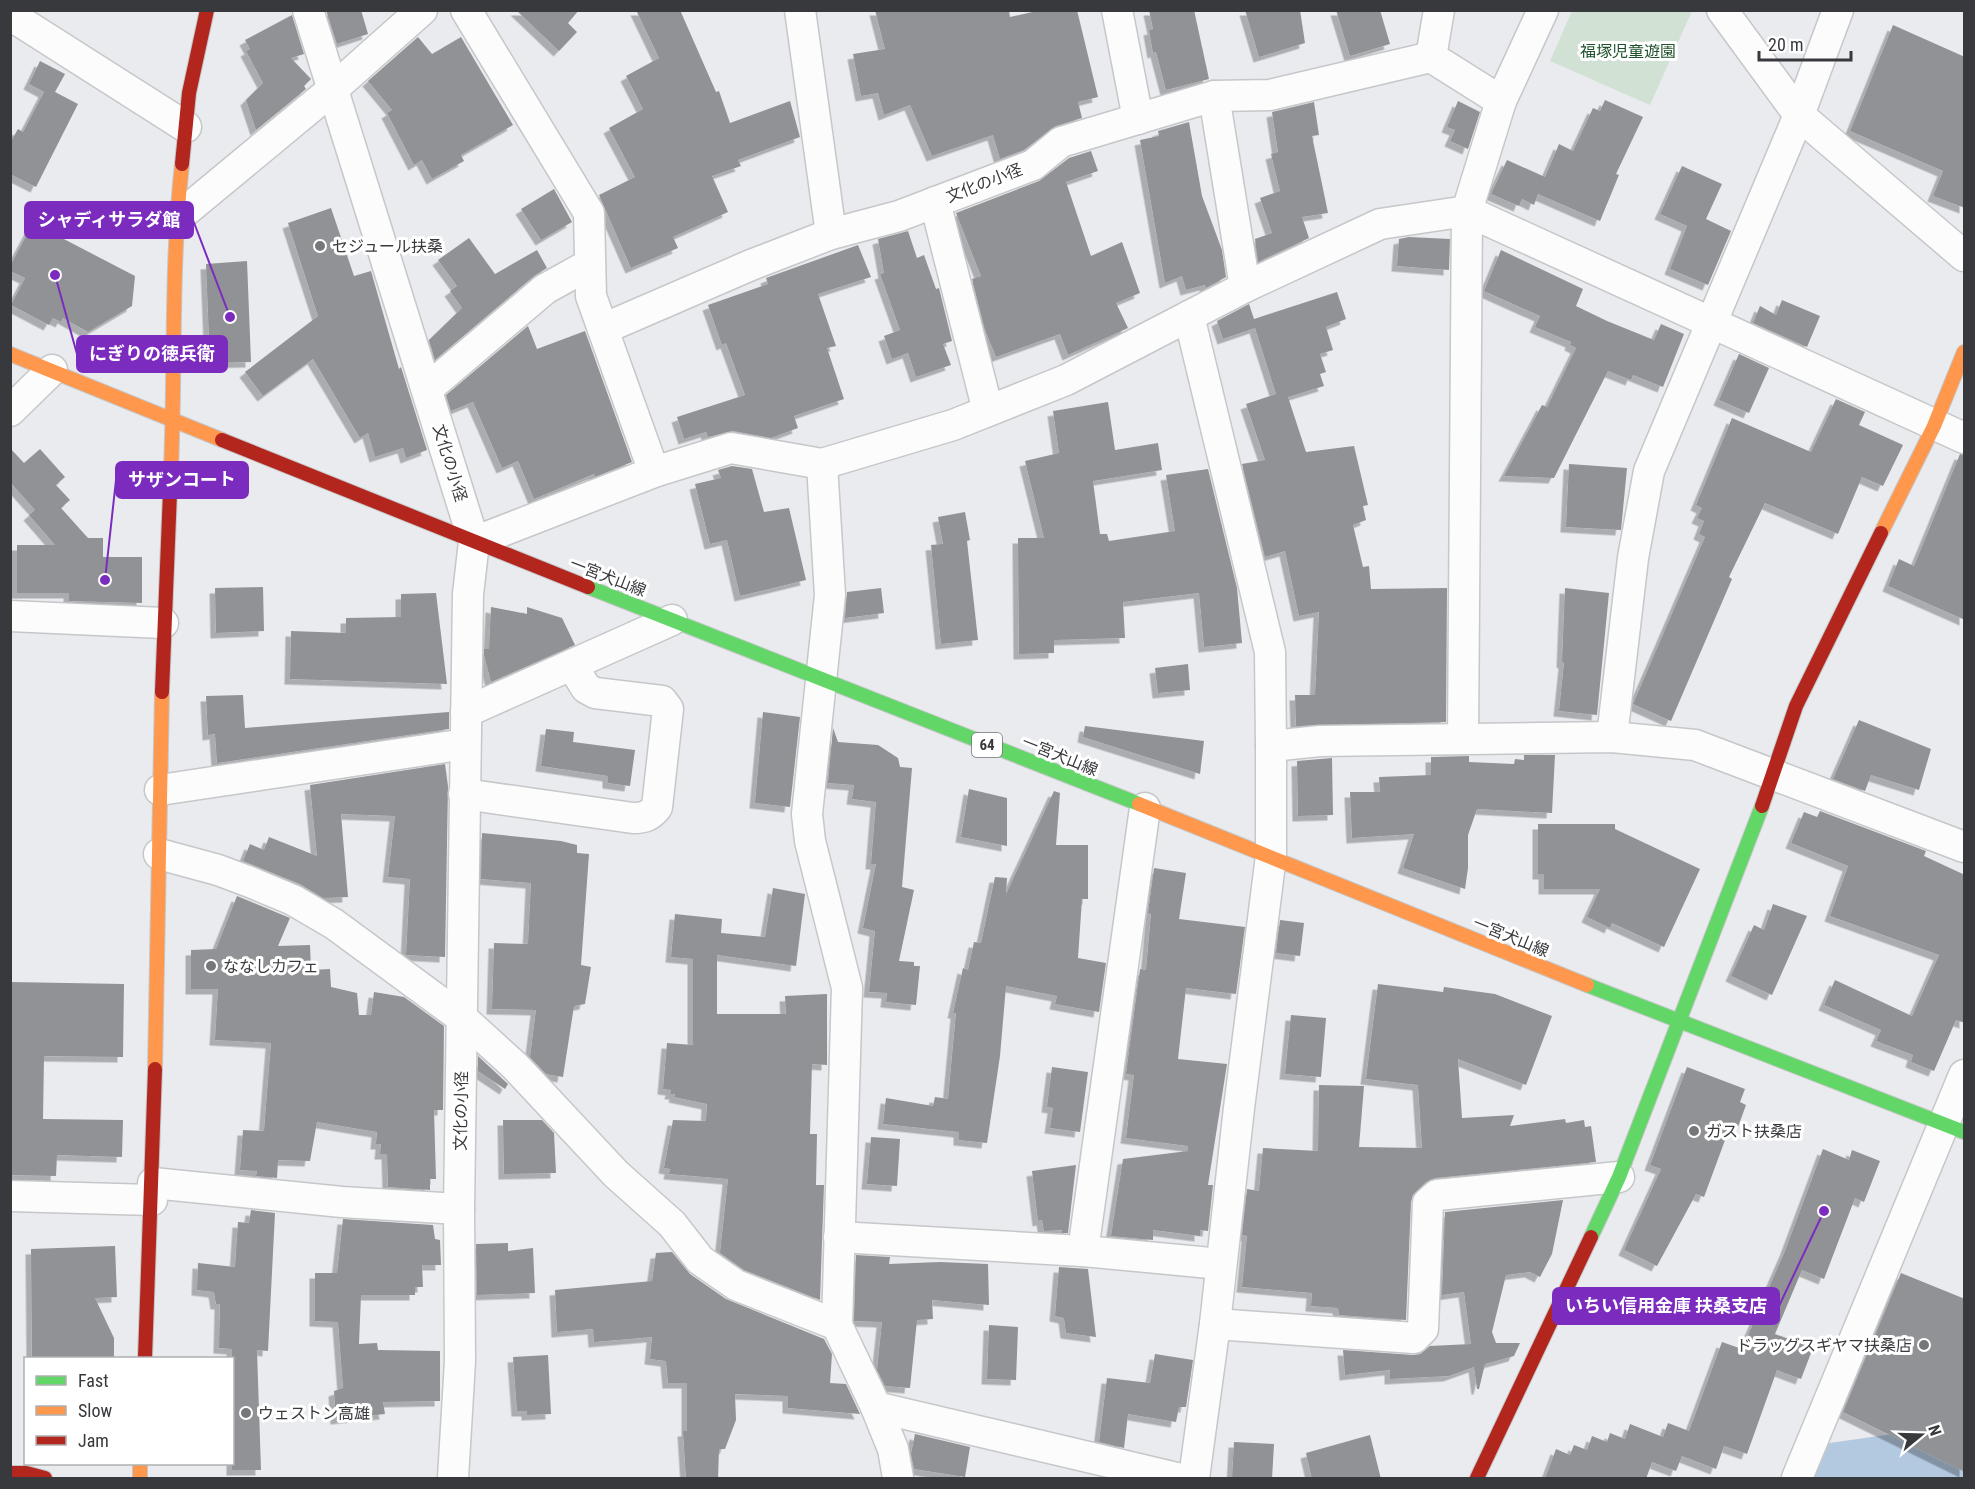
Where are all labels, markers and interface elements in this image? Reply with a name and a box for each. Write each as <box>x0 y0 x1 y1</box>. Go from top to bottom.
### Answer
scale bar <box>1759 24 1850 62</box>
text: 20 m <box>1768 34 1803 55</box>
park label: 福塚児童遊園 <box>1580 42 1676 61</box>
street label: 文化の小径 <box>943 160 1025 206</box>
callout: シャディサラダ館 <box>25 202 193 238</box>
text: シャディサラダ館 <box>38 209 180 230</box>
place label: セジュール扶桑 <box>332 237 443 256</box>
marker: セジュール扶桑 <box>313 239 327 253</box>
callout: にぎりの徳兵衛 <box>77 336 227 372</box>
text: にぎりの徳兵衛 <box>89 343 215 364</box>
street label: 文化の小径 <box>429 422 471 504</box>
callout: サザンコート <box>116 462 248 498</box>
text: サザンコート <box>128 469 236 490</box>
street label: 一宮犬山線 <box>567 554 649 600</box>
street label: 一宮犬山線 <box>1019 732 1101 780</box>
road number: 64 <box>972 733 1002 757</box>
street label: 一宮犬山線 <box>1470 913 1552 961</box>
place label: ななしカフェ <box>223 957 319 976</box>
marker: ななしカフェ <box>204 959 218 973</box>
street label: 文化の小径 <box>451 1071 471 1151</box>
place label: ガスト扶桑店 <box>1706 1122 1802 1141</box>
marker: ガスト扶桑店 <box>1687 1124 1701 1138</box>
callout: いちい信用金庫 扶桑支店 <box>1553 1288 1779 1324</box>
text: いちい信用金庫 扶桑支店 <box>1565 1295 1767 1316</box>
place label: ドラッグスギヤマ扶桑店 <box>1736 1336 1912 1355</box>
marker: ドラッグスギヤマ扶桑店 <box>1917 1338 1931 1352</box>
legend <box>24 1357 234 1465</box>
text: Fast <box>78 1370 109 1391</box>
text: Slow <box>78 1400 113 1421</box>
place label: ウェストン高雄 <box>258 1404 370 1423</box>
north arrow <box>1891 1405 1951 1465</box>
marker: ウェストン高雄 <box>239 1406 253 1420</box>
text: N <box>1924 1423 1945 1438</box>
text: Jam <box>78 1430 109 1451</box>

